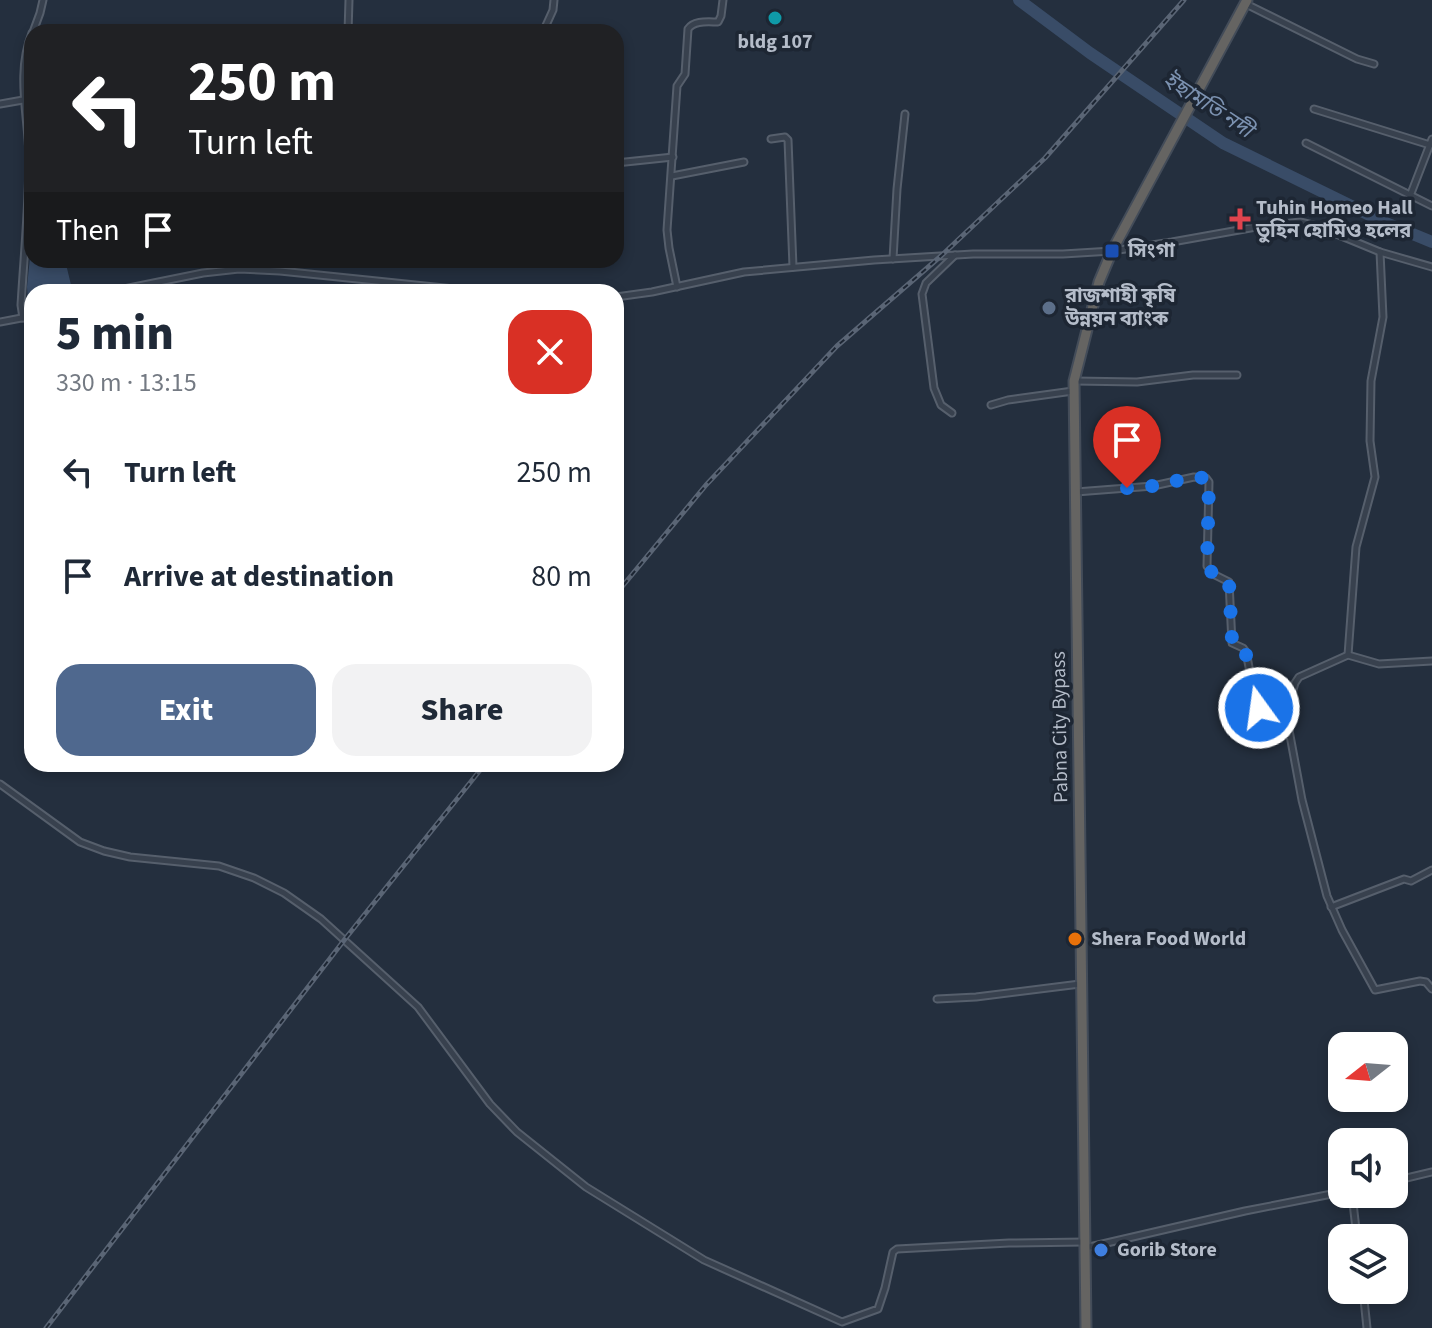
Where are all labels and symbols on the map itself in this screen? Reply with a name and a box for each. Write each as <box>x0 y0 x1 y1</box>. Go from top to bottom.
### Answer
marker: bldg 107 <box>766 9 784 27</box>
place label: bldg 107 <box>738 28 813 56</box>
water label: ইছামতি নদী <box>1157 64 1263 148</box>
place label: Tuhin Homeo Hall তুহিন হোমিও হলের <box>1255 194 1413 245</box>
marker: Tuhin Homeo Hall তুহিন হোমিও হলের <box>1231 210 1249 228</box>
place label: সিংগা <box>1127 237 1175 265</box>
marker: সিংগা <box>1103 242 1121 260</box>
place label: রাজশাহী কৃষি উন্নয়ন ব্যাংক <box>1064 282 1176 333</box>
marker: রাজশাহী কৃষি উন্নয়ন ব্যাংক <box>1040 299 1058 317</box>
pin <box>1093 406 1161 488</box>
street label: Pabna City Bypass <box>1045 651 1075 803</box>
position arrow <box>1217 666 1301 750</box>
place label: Shera Food World <box>1091 925 1246 953</box>
marker: Shera Food World <box>1066 930 1084 948</box>
north arrow <box>1328 1032 1408 1112</box>
place label: Gorib Store <box>1117 1236 1217 1264</box>
marker: Gorib Store <box>1092 1241 1110 1259</box>

